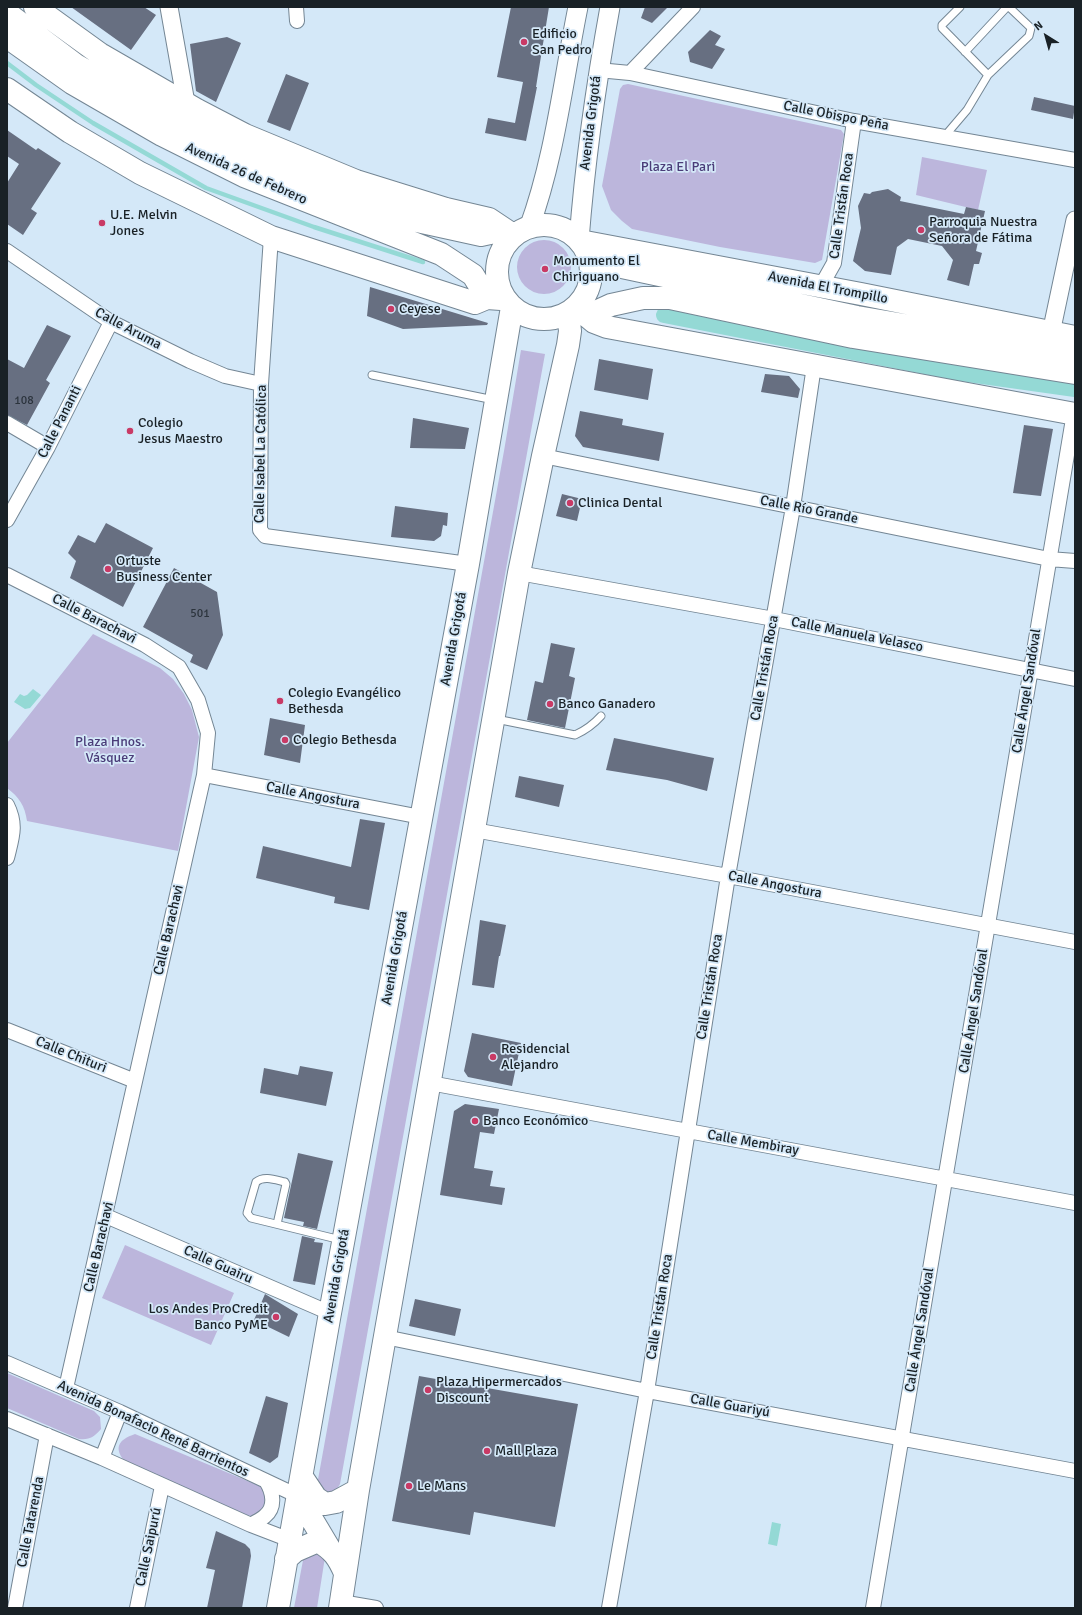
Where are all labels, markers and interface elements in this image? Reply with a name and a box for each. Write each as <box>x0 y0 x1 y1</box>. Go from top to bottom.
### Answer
north arrow <box>1026 16 1066 56</box>
text: N <box>1032 19 1045 34</box>
place label: Edificio San Pedro <box>532 26 592 58</box>
marker: Edificio San Pedro <box>519 37 529 47</box>
street label: Avenida Grigotá <box>577 75 605 171</box>
street label: Calle Obispo Peña <box>782 98 890 134</box>
street label: Avenida 26 de Febrero <box>182 140 310 208</box>
street label: Calle Tristán Roca <box>826 152 858 260</box>
park label: Plaza El Pari <box>641 159 715 175</box>
place label: U.E. Melvin Jones <box>110 207 177 240</box>
place label: Parroquia Nuestra Señora de Fátima <box>929 214 1037 246</box>
marker: U.E. Melvin Jones <box>97 218 107 228</box>
marker: Parroquia Nuestra Señora de Fátima <box>916 225 926 235</box>
place label: Monumento El Chiriguano <box>553 253 640 286</box>
marker: Monumento El Chiriguano <box>540 264 550 274</box>
street label: Avenida El Trompillo <box>767 268 889 308</box>
place label: Ceyese <box>399 301 441 317</box>
street label: Calle Aruma <box>92 304 164 354</box>
marker: Ceyese <box>386 304 396 314</box>
street label: Calle Pananti <box>34 383 86 461</box>
street label: Calle Isabel La Católica <box>251 385 271 523</box>
house number: 108 <box>14 394 34 408</box>
place label: Colegio Jesus Maestro <box>138 415 223 448</box>
marker: Colegio Jesus Maestro <box>125 426 135 436</box>
street label: Calle Río Grande <box>759 492 859 528</box>
place label: Clinica Dental <box>578 495 662 511</box>
marker: Clinica Dental <box>565 498 575 508</box>
place label: Ortuste Business Center <box>116 553 212 586</box>
marker: Ortuste Business Center <box>103 564 113 574</box>
street label: Calle Barachavi <box>49 591 139 647</box>
street label: Avenida Grigotá <box>437 591 471 687</box>
house number: 501 <box>190 607 210 621</box>
street label: Calle Tristán Roca <box>747 614 783 722</box>
street label: Calle Manuela Velasco <box>790 614 924 656</box>
street label: Calle Ángel Sandóval <box>1009 628 1045 754</box>
place label: Colegio Evangélico Bethesda <box>288 685 401 718</box>
marker: Colegio Evangélico Bethesda <box>275 696 285 706</box>
place label: Banco Ganadero <box>558 696 655 712</box>
marker: Banco Ganadero <box>545 699 555 709</box>
place label: Colegio Bethesda <box>293 732 397 748</box>
park label: Plaza Hnos. Vásquez <box>75 734 145 766</box>
marker: Colegio Bethesda <box>280 735 290 745</box>
street label: Calle Angostura <box>265 779 361 813</box>
street label: Calle Angostura <box>727 868 823 902</box>
street label: Calle Barachavi <box>150 883 188 977</box>
street label: Avenida Grigotá <box>378 910 412 1006</box>
street label: Calle Tristán Roca <box>693 933 727 1041</box>
street label: Calle Ángel Sandóval <box>956 948 992 1074</box>
street label: Calle Chituri <box>33 1033 109 1077</box>
place label: Residencial Alejandro <box>501 1041 570 1074</box>
marker: Residencial Alejandro <box>488 1052 498 1062</box>
place label: Banco Económico <box>483 1113 588 1129</box>
marker: Banco Económico <box>470 1116 480 1126</box>
street label: Calle Membiray <box>706 1127 800 1159</box>
street label: Calle Barachavi <box>80 1200 118 1294</box>
street label: Avenida Grigotá <box>320 1228 354 1324</box>
street label: Calle Guairu <box>181 1242 255 1288</box>
street label: Calle Tristán Roca <box>643 1253 677 1361</box>
street label: Calle Ángel Sandóval <box>902 1267 938 1393</box>
place label: Los Andes ProCredit Banco PyME <box>148 1301 268 1334</box>
marker: Los Andes ProCredit Banco PyME <box>271 1312 281 1322</box>
place label: Plaza Hipermercados Discount <box>436 1374 562 1406</box>
street label: Avenida Bonafacio René Barrientos <box>55 1377 251 1481</box>
marker: Plaza Hipermercados Discount <box>423 1385 433 1395</box>
street label: Calle Guariyú <box>689 1391 771 1421</box>
place label: Mall Plaza <box>495 1443 557 1459</box>
marker: Mall Plaza <box>482 1446 492 1456</box>
street label: Calle Tatarenda <box>14 1475 48 1569</box>
place label: Le Mans <box>417 1478 466 1494</box>
marker: Le Mans <box>404 1481 414 1491</box>
street label: Calle Saipurú <box>132 1506 166 1588</box>

